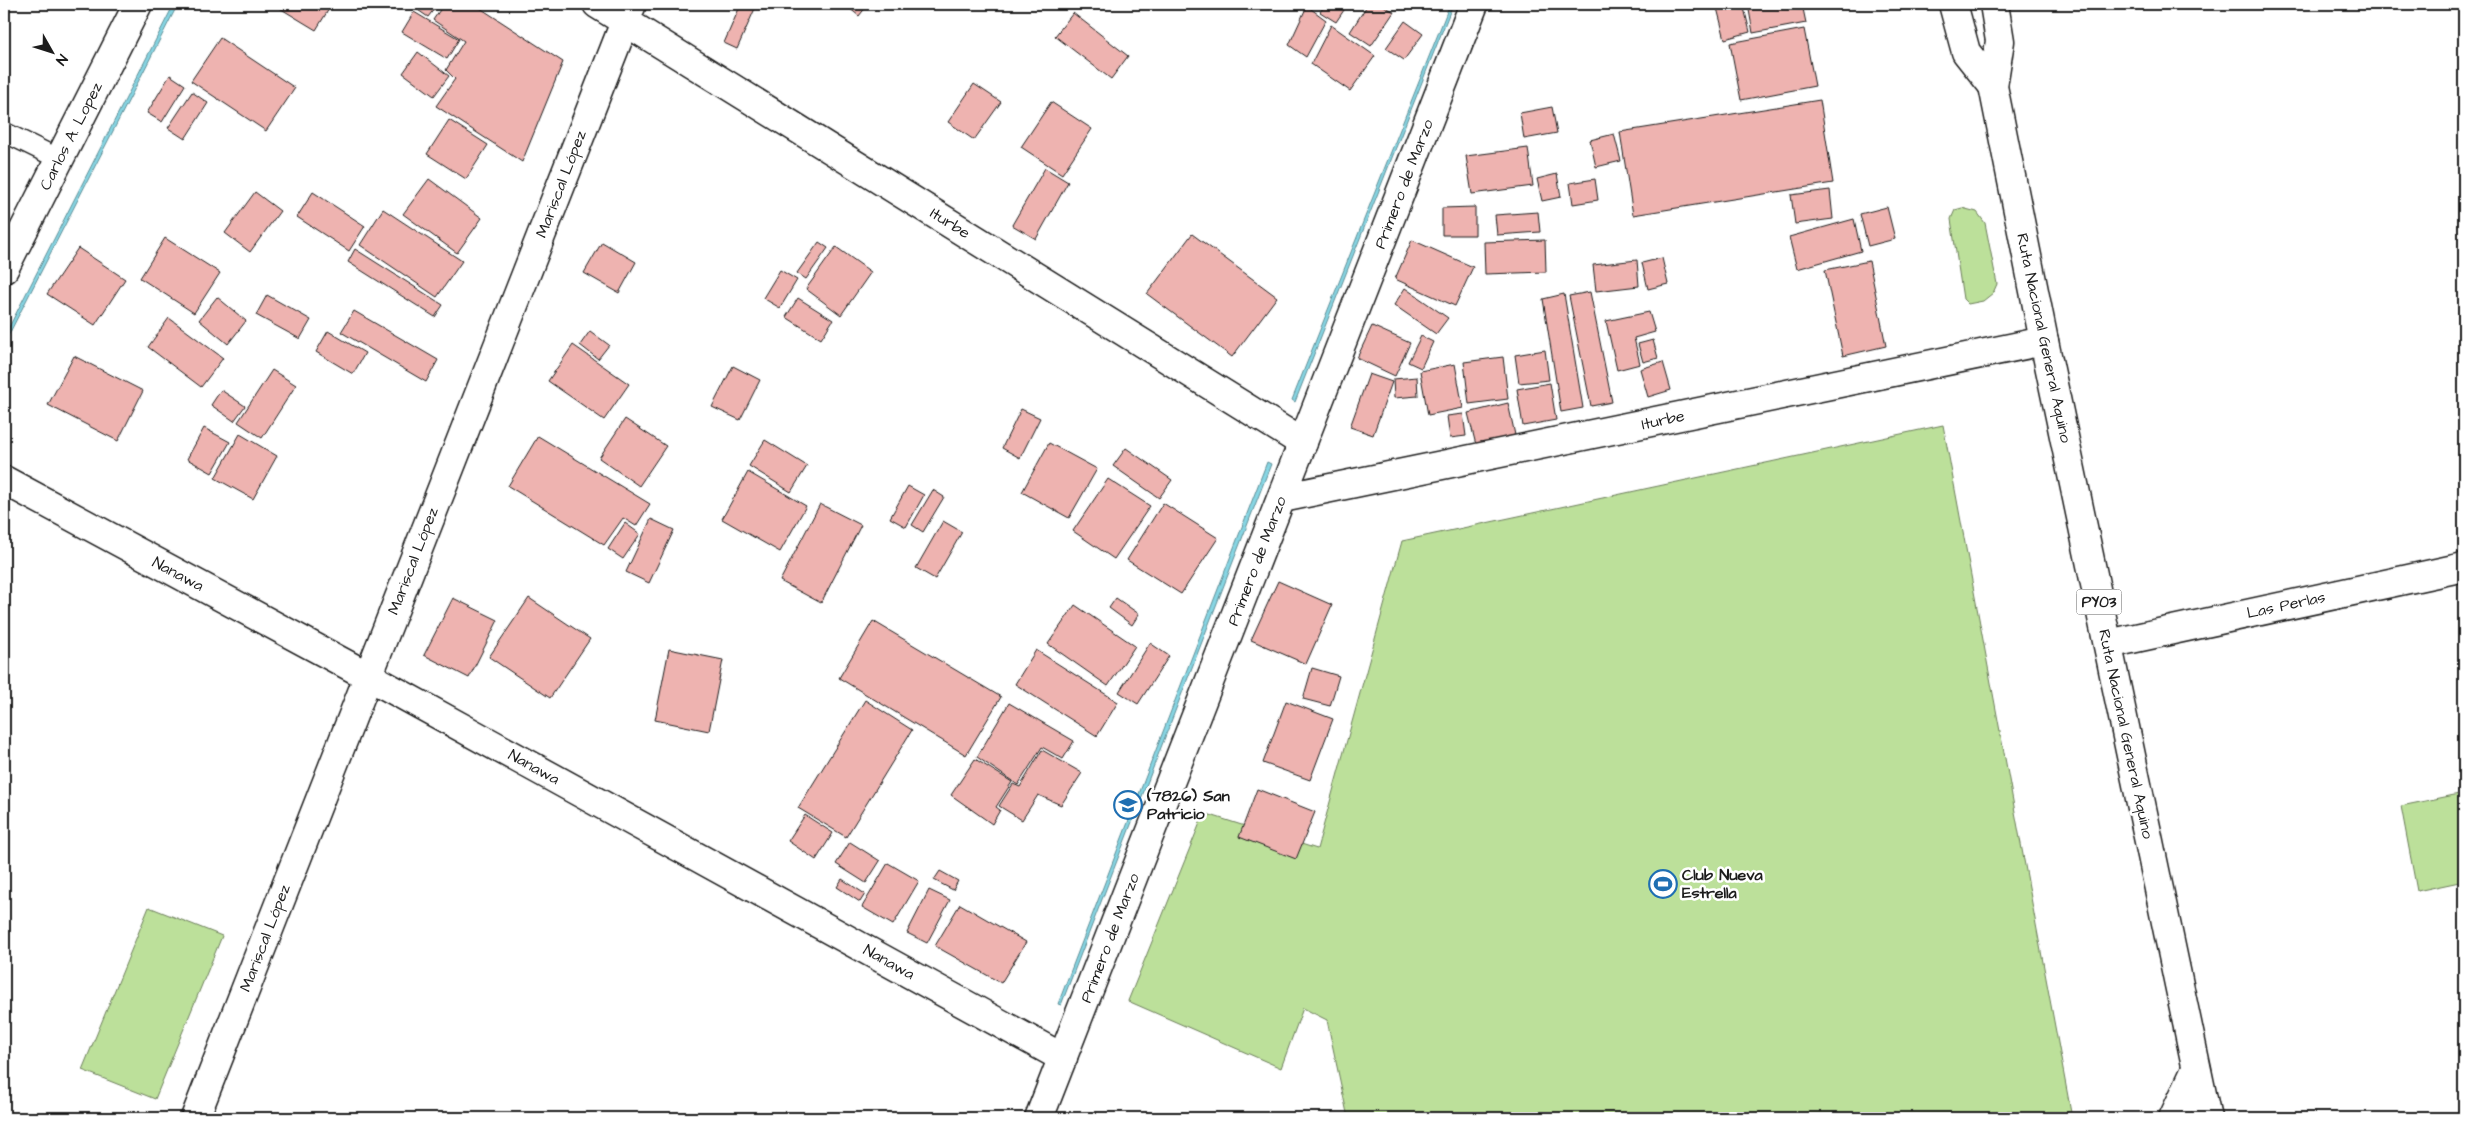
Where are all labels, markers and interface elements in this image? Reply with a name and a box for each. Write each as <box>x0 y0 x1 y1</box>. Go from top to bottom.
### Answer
north arrow <box>28 28 78 78</box>
text: N <box>51 50 72 69</box>
street label: Carlos A. Lopez <box>34 78 108 194</box>
street label: Primero de Marzo <box>1369 116 1439 252</box>
street label: Mariscal López <box>530 127 592 241</box>
street label: Iturbe <box>926 202 975 244</box>
street label: Ruta Nacional General Aquino <box>2011 231 2077 445</box>
street label: Iturbe <box>1639 405 1687 435</box>
street label: Primero de Marzo <box>1222 493 1292 629</box>
street label: Mariscal López <box>382 504 444 618</box>
street label: Nanawa <box>148 551 208 597</box>
street label: Las Perlas <box>2245 586 2327 624</box>
road number: PY03 <box>2076 590 2122 614</box>
street label: Ruta Nacional General Aquino <box>2093 627 2159 841</box>
street label: Nanawa <box>504 744 564 790</box>
place label: (7826) San Patricio <box>1146 785 1230 825</box>
school or university icon: (7826) San Patricio <box>1113 790 1143 820</box>
place label: Club Nueva Estrella <box>1682 864 1763 904</box>
sports icon: Club Nueva Estrella <box>1648 869 1678 899</box>
street label: Primero de Marzo <box>1075 870 1145 1006</box>
street label: Mariscal López <box>234 881 296 995</box>
street label: Nanawa <box>859 939 919 985</box>

